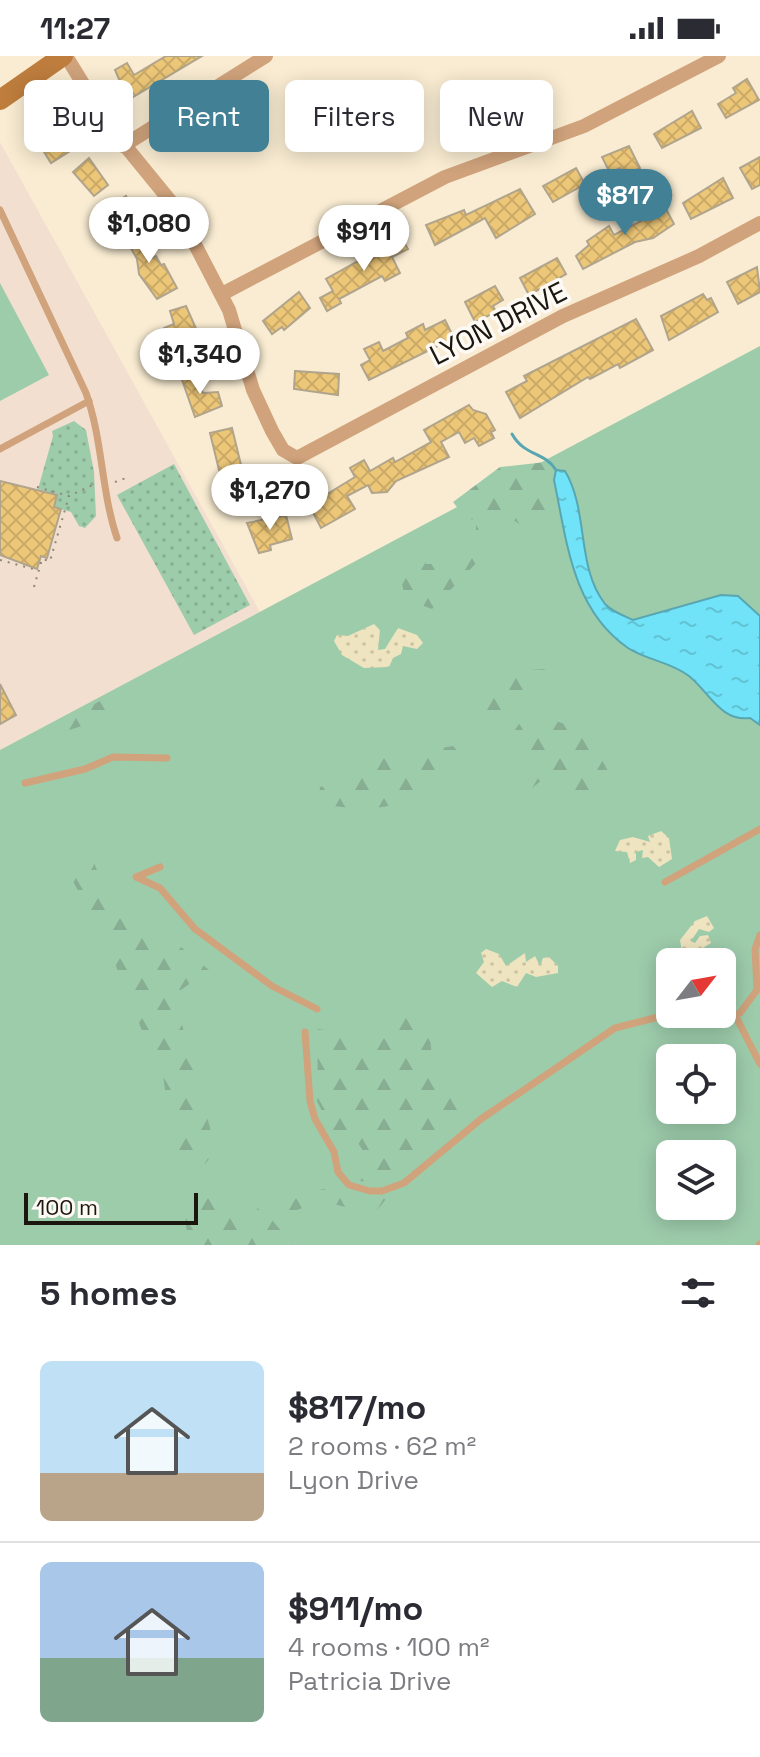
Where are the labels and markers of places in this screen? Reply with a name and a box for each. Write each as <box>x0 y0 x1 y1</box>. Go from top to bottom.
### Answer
pin: $817 <box>578 169 672 237</box>
pin: $1,080 <box>84 197 214 265</box>
pin: $911 <box>317 205 411 273</box>
pin: $1,340 <box>135 328 265 396</box>
pin: $1,270 <box>205 464 335 532</box>

